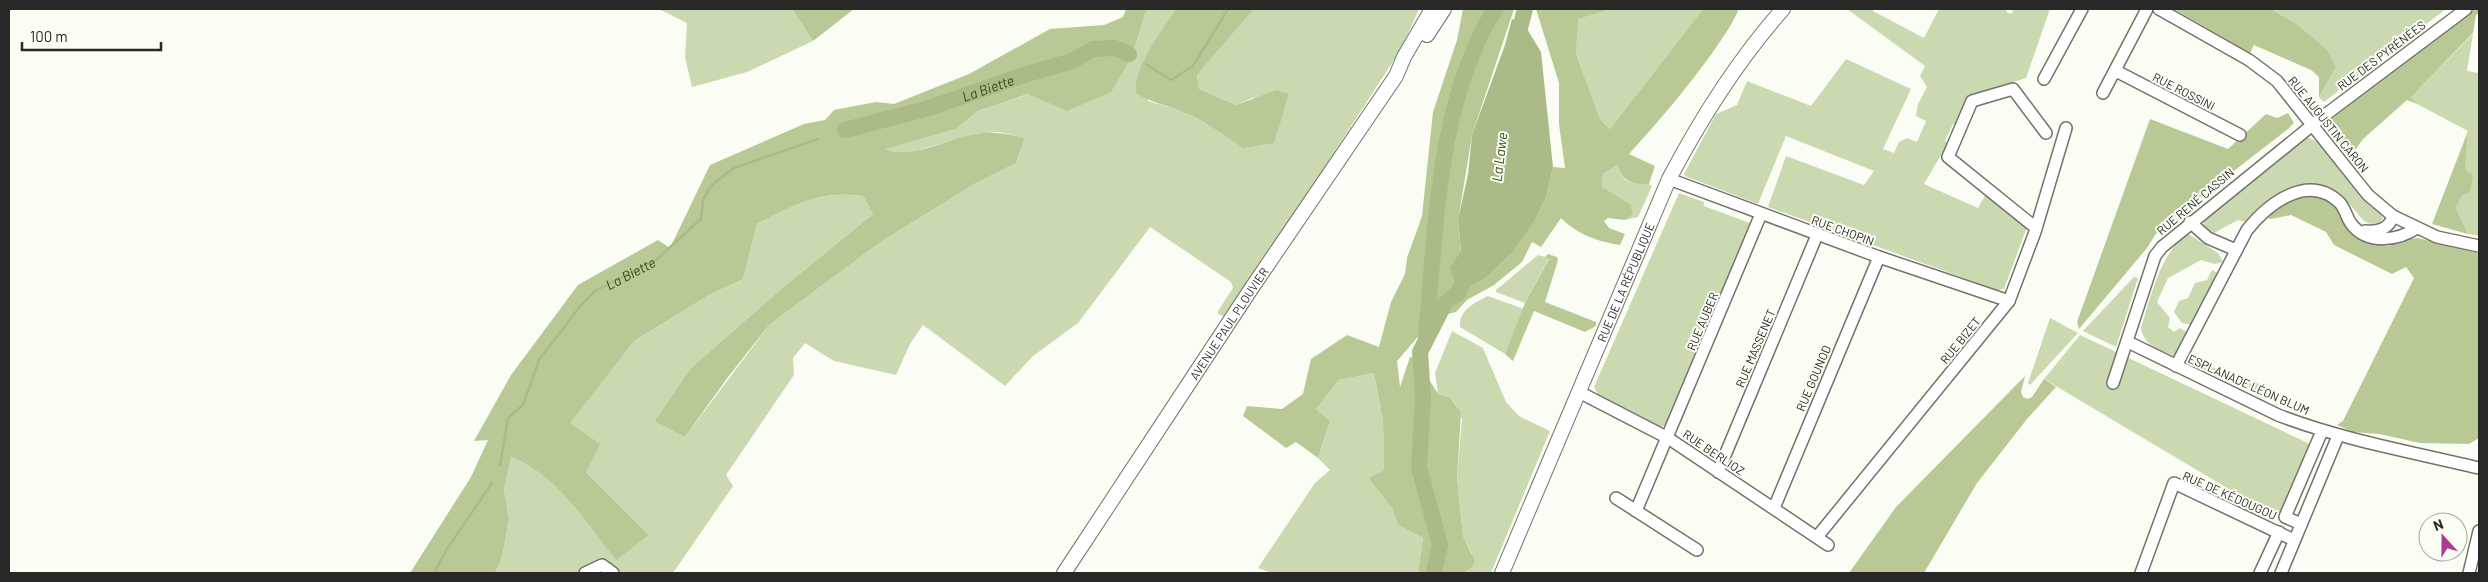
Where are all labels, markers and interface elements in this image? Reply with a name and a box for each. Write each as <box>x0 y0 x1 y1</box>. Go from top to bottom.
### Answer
street label: RUE DES PYRÉNÉES <box>2334 17 2428 93</box>
scale bar <box>22 20 161 52</box>
text: 100 m <box>30 27 68 45</box>
street label: RUE ROSSINI <box>2151 69 2217 113</box>
water label: La Biette <box>959 71 1016 104</box>
street label: RUE AUGUSTIN CARON <box>2286 73 2372 175</box>
water label: La Lawe <box>1488 131 1510 183</box>
street label: RUE RENÉ CASSIN <box>2154 165 2236 237</box>
street label: RUE CHOPIN <box>1810 212 1876 248</box>
street label: RUE DE LA RÉPUBLIQUE <box>1594 220 1657 344</box>
water label: La Biette <box>602 253 658 293</box>
street label: AVENUE PAUL PLOUVIER <box>1186 265 1271 382</box>
street label: RUE AUBER <box>1683 290 1721 352</box>
street label: RUE MASSENET <box>1732 307 1778 389</box>
street label: RUE BIZET <box>1937 314 1983 366</box>
street label: RUE GOUNOD <box>1793 343 1833 413</box>
street label: ESPLANADE LÉON BLUM <box>2186 351 2312 417</box>
street label: RUE BERLIOZ <box>1681 426 1747 478</box>
street label: RUE DE KÉDOUGOU <box>2181 468 2279 522</box>
north arrow <box>2418 512 2468 562</box>
text: N <box>2431 515 2446 534</box>

